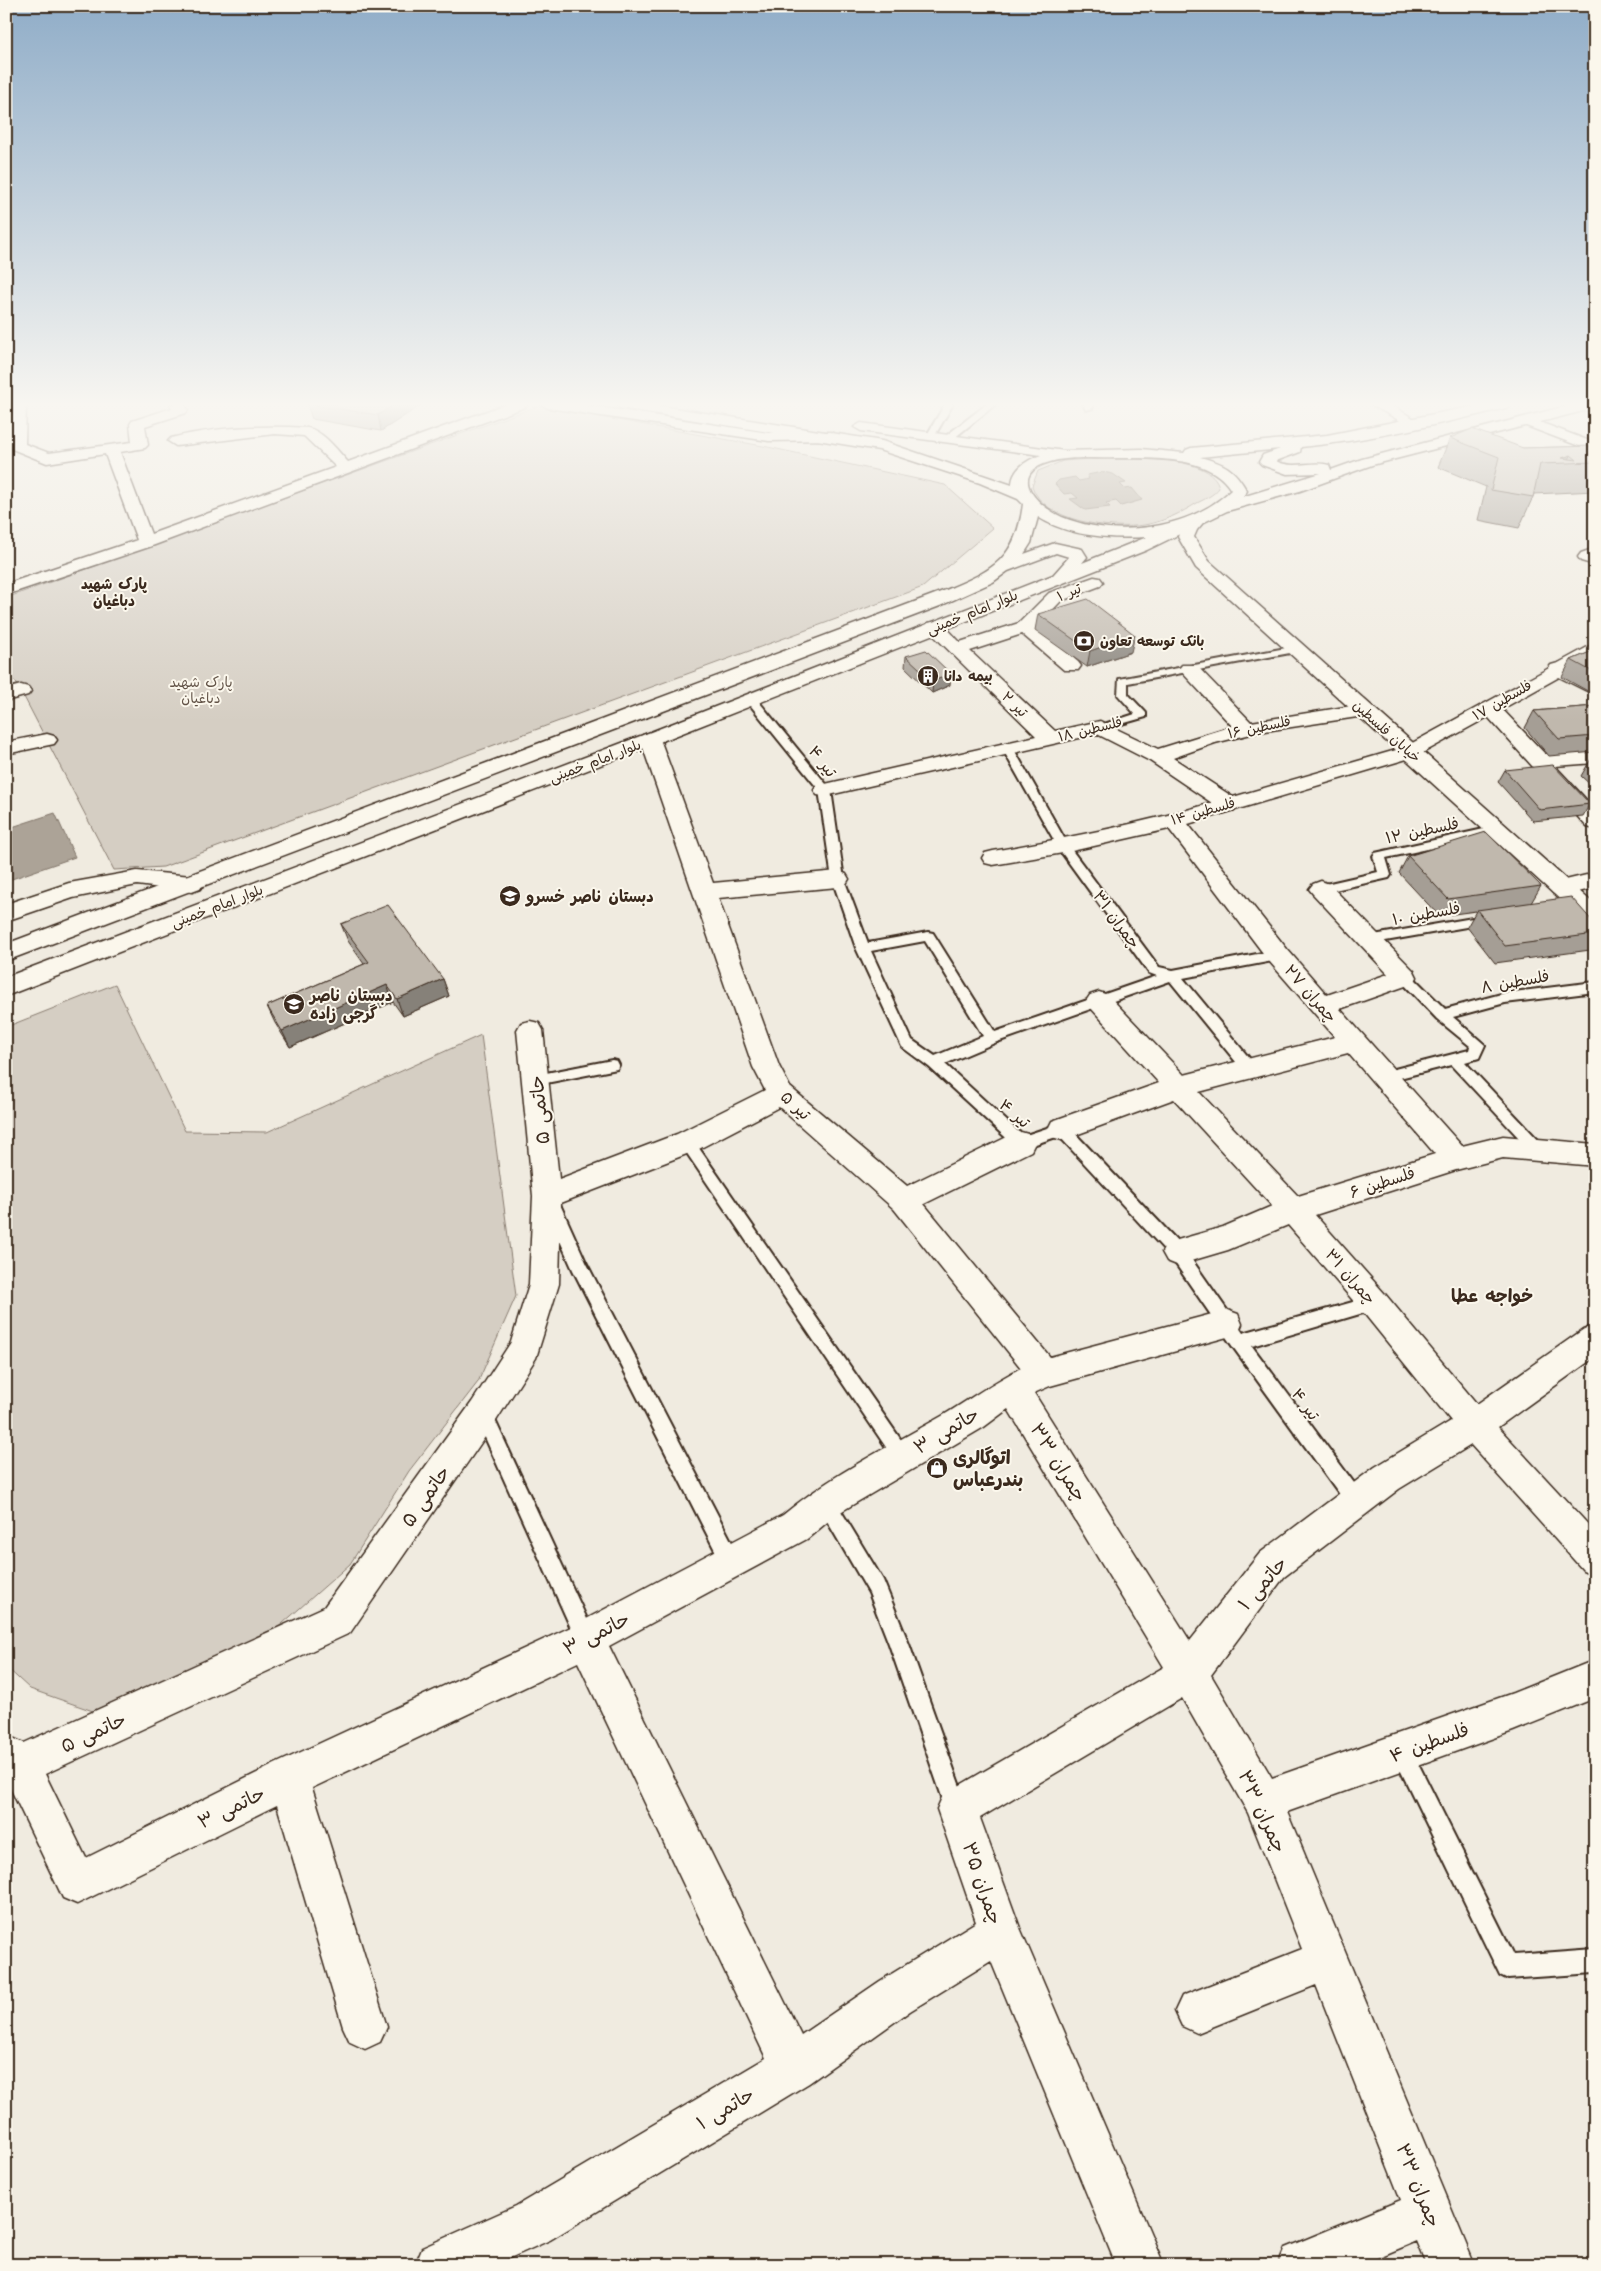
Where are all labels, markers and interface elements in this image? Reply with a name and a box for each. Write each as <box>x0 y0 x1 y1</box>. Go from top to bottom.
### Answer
district label: پارک شهید دباغیان <box>81 574 148 612</box>
street label: تیر ۱ <box>1054 579 1086 607</box>
street label: بلوار امام خمینی <box>924 585 1021 640</box>
bank icon: بانک توسعه تعاون <box>1072 629 1096 653</box>
place label: بانک توسعه تعاون <box>1100 632 1204 652</box>
building icon: بیمه دانا <box>916 664 940 688</box>
place label: بیمه دانا <box>944 667 993 687</box>
park label: پارک شهید دباغیان <box>170 673 233 709</box>
street label: فلسطین ۱۷ <box>1469 676 1536 726</box>
street label: تیر ۲ <box>997 687 1032 723</box>
street label: خیابان فلسطین <box>1348 696 1425 768</box>
street label: فلسطین ۱۸ <box>1056 712 1124 748</box>
street label: فلسطین ۱۶ <box>1226 712 1293 744</box>
street label: بلوار امام خمینی <box>546 735 644 789</box>
street label: تیر ۴ <box>803 741 842 782</box>
street label: فلسطین ۱۴ <box>1169 793 1238 831</box>
street label: فلسطین ۱۲ <box>1384 812 1461 849</box>
street label: بلوار امام خمینی <box>168 880 266 934</box>
school or university icon: دبستان ناصر خسرو <box>498 884 522 908</box>
place label: دبستان ناصر خسرو <box>525 886 654 908</box>
street label: چمران ۳۱ <box>1088 886 1145 953</box>
street label: فلسطین ۱۰ <box>1390 897 1462 931</box>
street label: چمران ۲۷ <box>1279 960 1342 1027</box>
street label: فلسطین ۸ <box>1479 965 1551 999</box>
place label: دبستان ناصر گرجی زاده <box>308 985 393 1025</box>
school or university icon: دبستان ناصر گرجی زاده <box>282 992 306 1016</box>
street label: حاتمی ۵ <box>523 1074 558 1146</box>
street label: تیر ۵ <box>776 1086 815 1125</box>
street label: تیر ۴ <box>994 1094 1035 1134</box>
street label: فلسطین ۶ <box>1347 1162 1418 1204</box>
street label: چمران ۳۱ <box>1320 1244 1381 1309</box>
district label: خواجه عطا <box>1451 1284 1533 1309</box>
street label: تیر ۴ <box>1286 1384 1324 1425</box>
street label: حاتمی ۳ <box>909 1401 985 1461</box>
street label: چمران ۳۳ <box>1023 1418 1093 1507</box>
place label: اتوگالری بندرعباس <box>953 1445 1023 1494</box>
shop icon: اتوگالری بندرعباس <box>925 1456 949 1480</box>
street label: حاتمی ۵ <box>395 1461 457 1533</box>
street label: حاتمی ۱ <box>1232 1551 1294 1617</box>
street label: حاتمی ۳ <box>559 1606 635 1663</box>
street label: حاتمی ۵ <box>56 1706 131 1760</box>
street label: فلسطین ۴ <box>1386 1717 1473 1770</box>
street label: چمران ۳۳ <box>1231 1766 1293 1857</box>
street label: حاتمی ۳ <box>193 1780 270 1836</box>
street label: چمران ۳۵ <box>955 1839 1008 1928</box>
street label: حاتمی ۱ <box>692 2081 760 2137</box>
street label: چمران ۳۳ <box>1389 2140 1447 2232</box>

